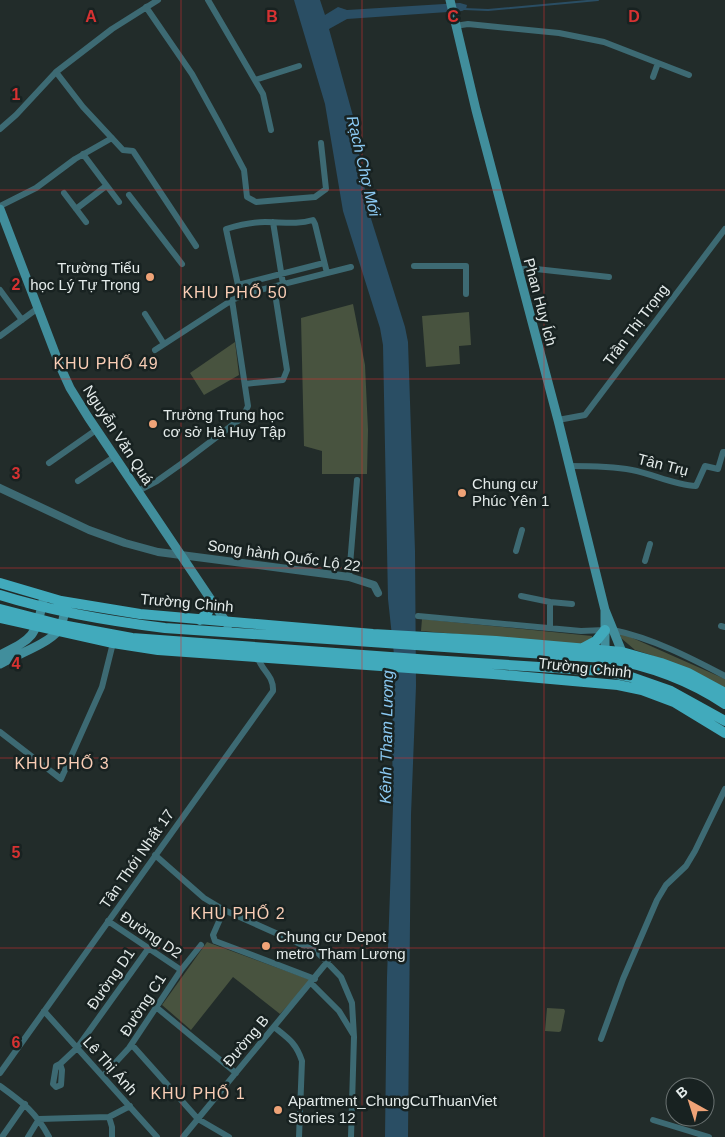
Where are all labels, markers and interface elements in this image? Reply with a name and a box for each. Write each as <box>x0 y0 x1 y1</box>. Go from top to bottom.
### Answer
text: A <box>85 8 97 25</box>
text: B <box>266 8 278 25</box>
text: C <box>447 8 459 25</box>
text: D <box>628 8 640 25</box>
text: 1 <box>12 86 21 103</box>
water label: Rạch Chợ Mới <box>344 114 383 219</box>
street label: Phan Huy Ích <box>521 256 560 348</box>
place label: Trường Tiểu học Lý Tự Trọng <box>30 259 140 293</box>
marker: Trường Tiểu học Lý Tự Trọng <box>144 271 156 283</box>
text: 2 <box>12 276 21 293</box>
street label: Trần Thị Trọng <box>599 281 672 369</box>
district label: KHU PHỐ 50 <box>182 282 288 301</box>
district label: KHU PHỐ 49 <box>53 353 159 372</box>
street label: Nguyễn Văn Quá <box>80 382 157 488</box>
place label: Trường Trung học cơ sở Hà Huy Tập <box>163 406 286 440</box>
marker: Trường Trung học cơ sở Hà Huy Tập <box>147 418 159 430</box>
street label: Tân Trụ <box>636 450 690 479</box>
text: 3 <box>12 465 21 482</box>
place label: Chung cư Phúc Yên 1 <box>472 475 549 509</box>
marker: Chung cư Phúc Yên 1 <box>456 487 468 499</box>
street label: Song hành Quốc Lộ 22 <box>206 536 362 575</box>
street label: Trường Chinh <box>140 590 234 615</box>
street label: Trường Chinh <box>538 654 632 681</box>
text: 4 <box>12 655 21 672</box>
water label: Kênh Tham Lương <box>377 670 396 804</box>
district label: KHU PHỐ 3 <box>14 753 110 772</box>
street label: Tân Thới Nhất 17 <box>96 806 177 912</box>
text: 5 <box>12 844 21 861</box>
district label: KHU PHỐ 2 <box>190 903 286 922</box>
street label: Đường D2 <box>117 908 185 961</box>
place label: Chung cư Depot metro Tham Lương <box>276 928 406 962</box>
marker: Chung cư Depot metro Tham Lương <box>260 940 272 952</box>
street label: Đường D1 <box>83 945 138 1013</box>
street label: Đường C1 <box>116 970 169 1039</box>
street label: Đường B <box>219 1012 272 1070</box>
street label: Lê Thị Ánh <box>80 1033 141 1098</box>
text: 6 <box>12 1034 21 1051</box>
north arrow <box>665 1077 715 1127</box>
text: B <box>673 1082 691 1101</box>
district label: KHU PHỐ 1 <box>150 1083 246 1102</box>
place label: Apartment_ChungCuThuanViet Stories 12 <box>288 1092 498 1126</box>
marker: Apartment_ChungCuThuanViet Stories 12 <box>272 1104 284 1116</box>

